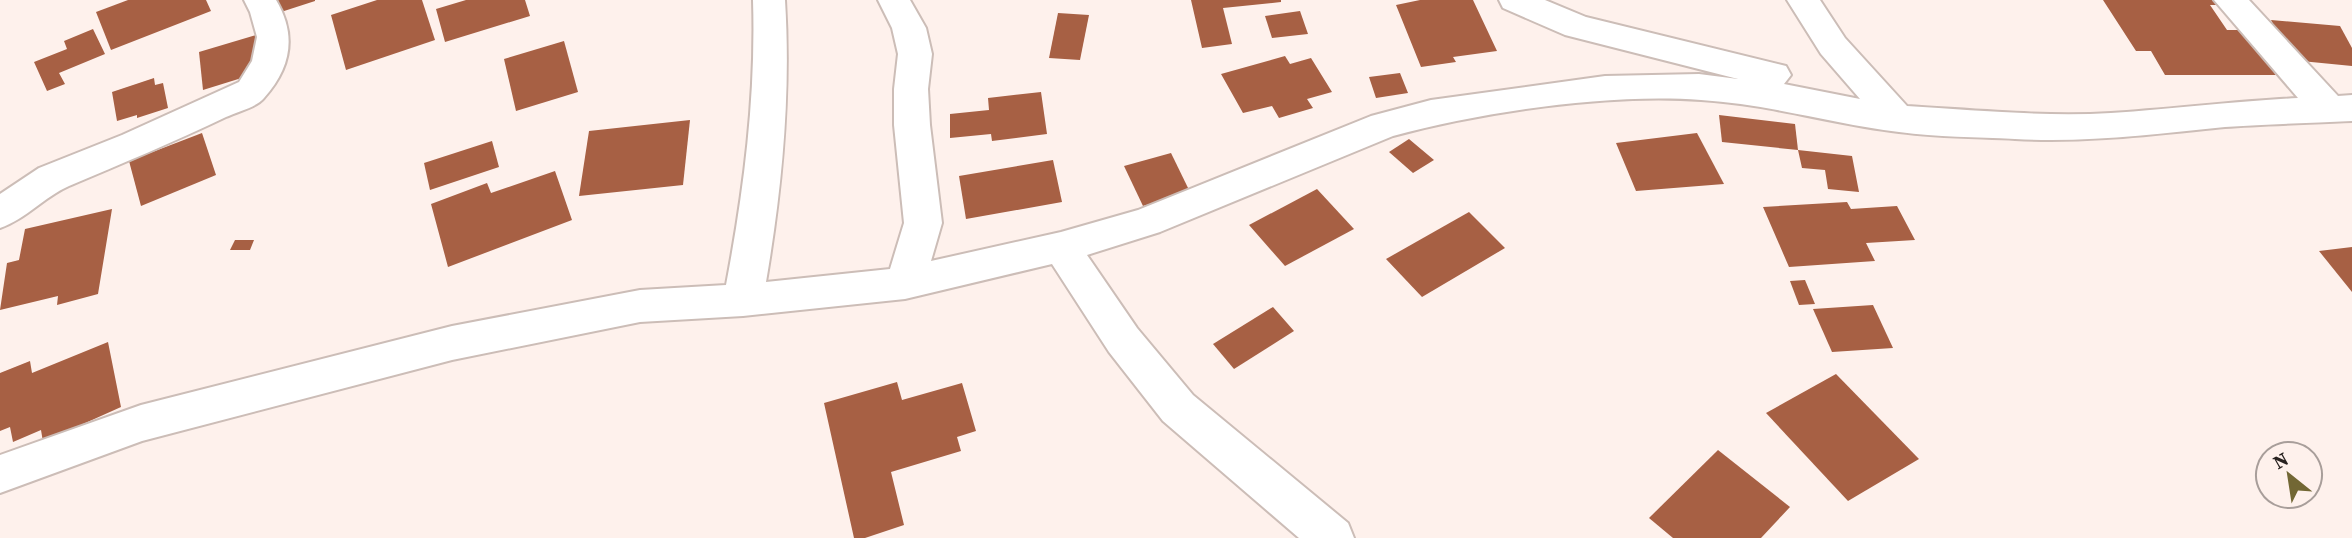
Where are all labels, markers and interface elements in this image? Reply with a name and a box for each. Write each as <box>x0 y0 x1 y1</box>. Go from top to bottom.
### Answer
north arrow <box>2254 440 2324 510</box>
text: N <box>2268 445 2293 475</box>

